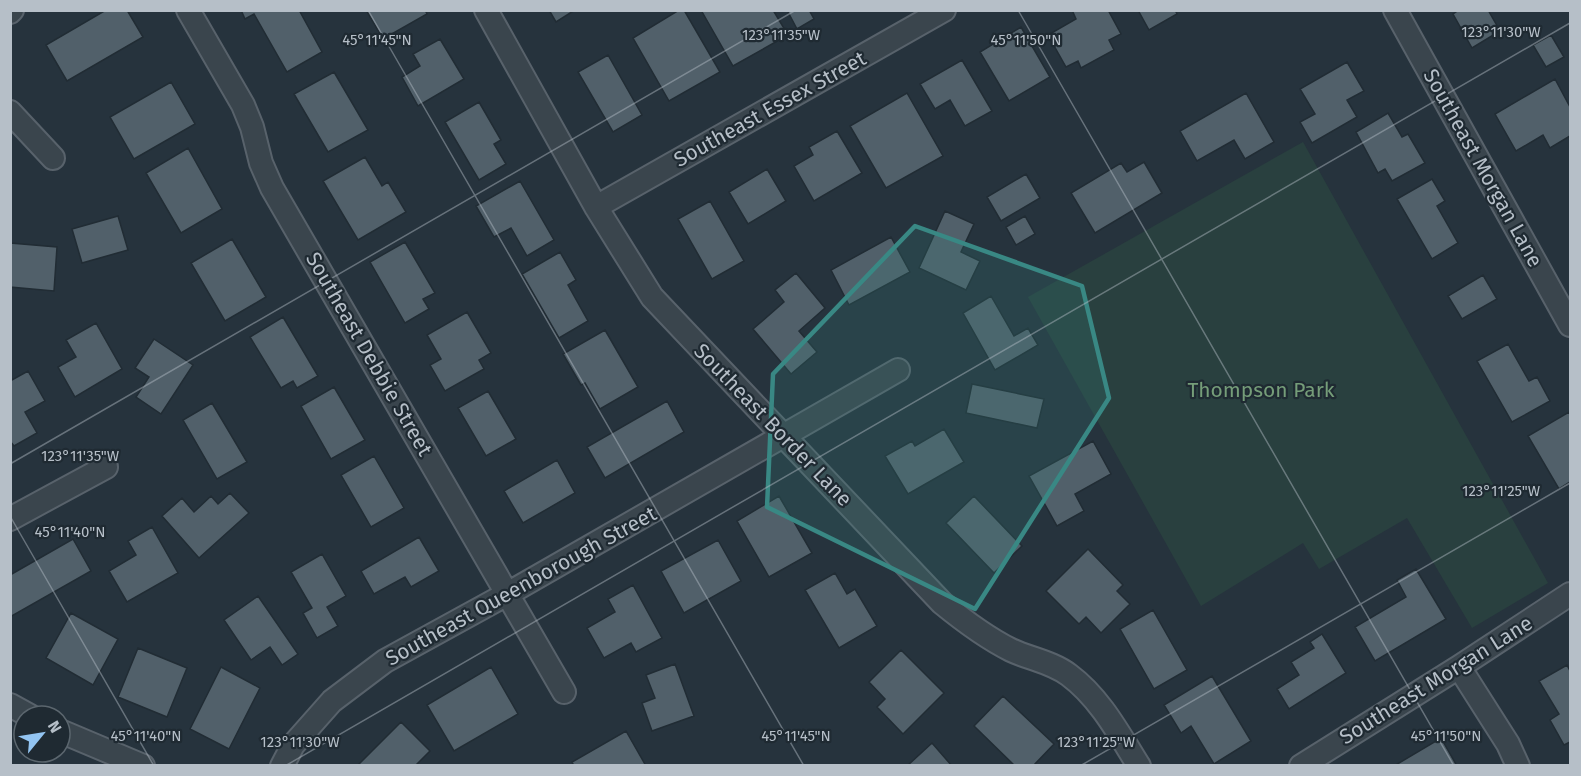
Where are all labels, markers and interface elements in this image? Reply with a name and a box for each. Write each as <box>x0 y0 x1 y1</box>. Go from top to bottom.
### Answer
text: 123°11'30"W <box>1461 23 1541 41</box>
text: 123°11'35"W <box>742 26 821 44</box>
text: 45°11'45"N <box>342 31 412 49</box>
text: 45°11'50"N <box>990 31 1062 49</box>
street label: Southeast Essex Street <box>669 45 871 173</box>
street label: Southeast Morgan Lane <box>1418 64 1548 272</box>
street label: Southeast Debbie Street <box>300 247 438 461</box>
street label: Southeast Border Lane <box>688 338 858 512</box>
park label: Thompson Park <box>1187 377 1335 403</box>
text: 123°11'35"W <box>41 447 120 465</box>
text: 123°11'25"W <box>1462 482 1541 500</box>
street label: Southeast Queenborough Street <box>381 500 661 671</box>
text: 45°11'40"N <box>35 523 105 541</box>
street label: Southeast Morgan Lane <box>1335 610 1537 750</box>
north arrow <box>12 704 72 764</box>
text: N <box>44 717 65 736</box>
text: 45°11'40"N <box>111 727 181 745</box>
text: 45°11'45"N <box>761 727 831 745</box>
text: 45°11'50"N <box>1410 727 1482 745</box>
text: 123°11'30"W <box>260 733 340 751</box>
text: 123°11'25"W <box>1057 733 1136 751</box>

